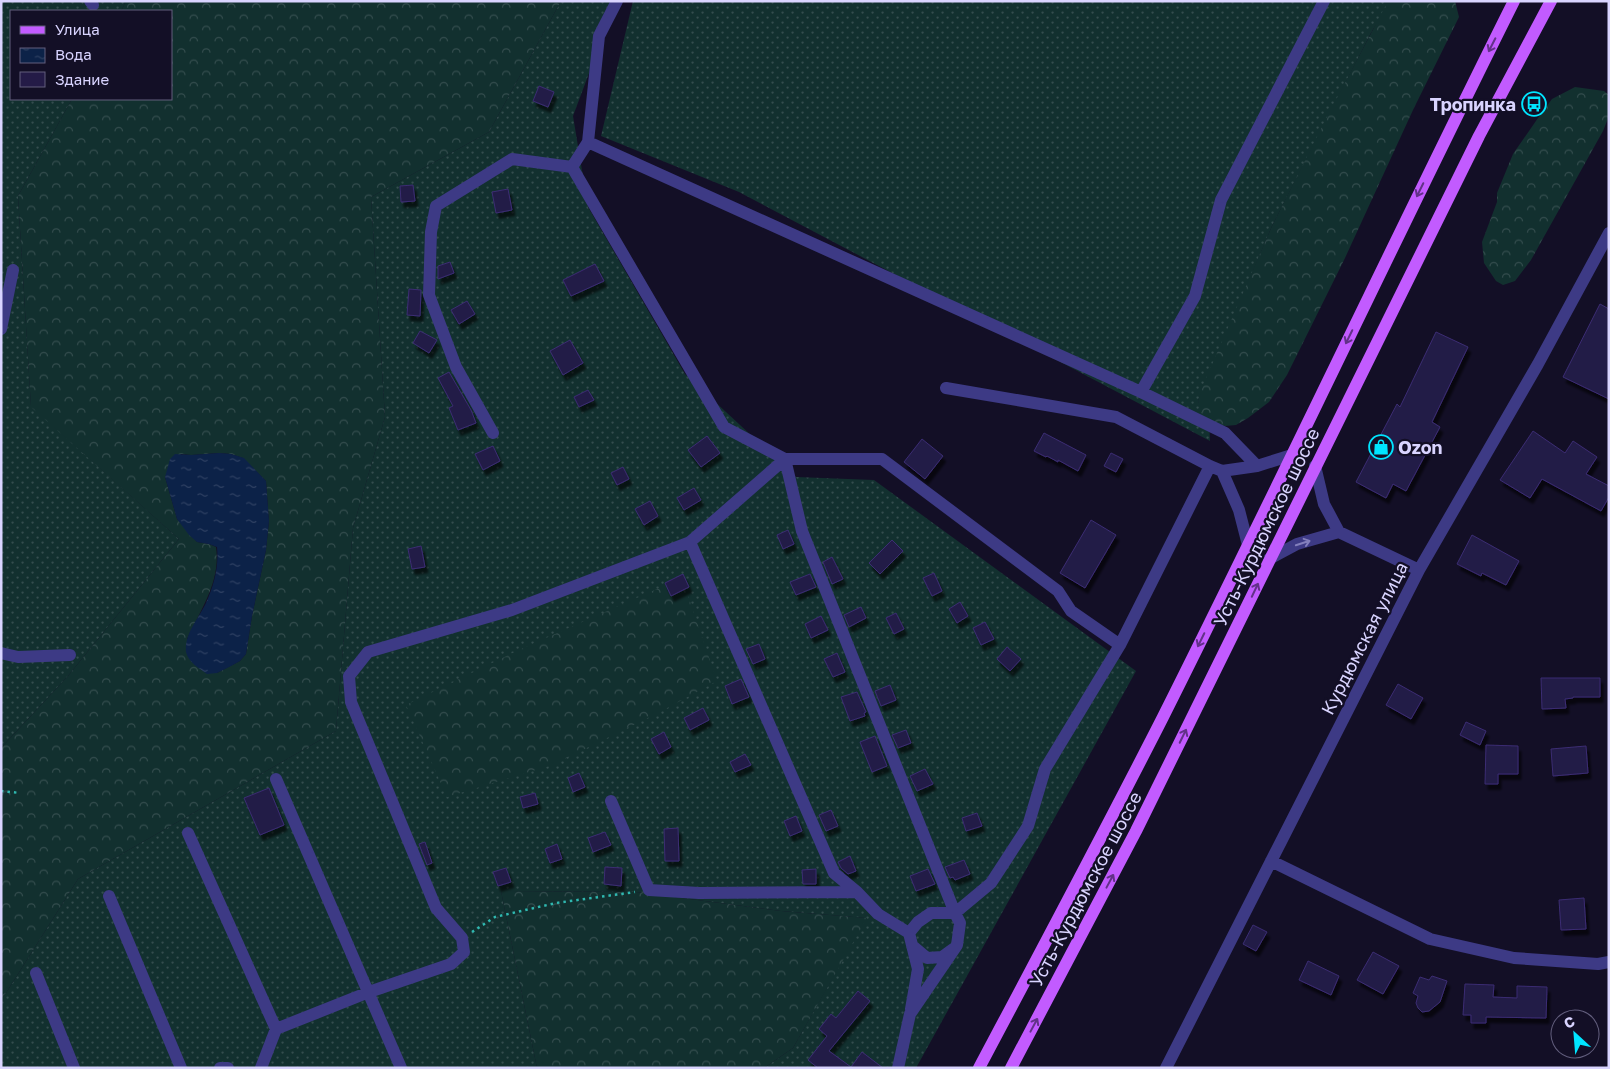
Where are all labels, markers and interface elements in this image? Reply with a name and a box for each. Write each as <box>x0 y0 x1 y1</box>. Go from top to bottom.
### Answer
legend <box>10 10 172 100</box>
text: Улица <box>55 20 100 38</box>
one-way arrow <box>1487 37 1496 52</box>
text: Вода <box>55 45 92 63</box>
text: Здание <box>55 70 109 88</box>
bus stop icon: Тропинка <box>1521 91 1547 117</box>
place label: Тропинка <box>1430 93 1516 115</box>
one-way arrow <box>1415 183 1425 198</box>
one-way arrow <box>1344 329 1354 344</box>
street label: Усть-Курдюмское шоссе <box>1208 424 1324 630</box>
shop icon: Ozon <box>1368 434 1394 460</box>
place label: Ozon <box>1398 436 1443 458</box>
one-way arrow <box>1295 537 1311 547</box>
street label: Курдюмская улица <box>1316 558 1412 718</box>
one-way arrow <box>1251 583 1260 598</box>
one-way arrow <box>1196 632 1205 647</box>
one-way arrow <box>1179 729 1188 744</box>
street label: Усть-Курдюмское шоссе <box>1024 788 1146 990</box>
one-way arrow <box>1106 874 1115 889</box>
north arrow <box>1550 1009 1600 1059</box>
text: С <box>1561 1012 1577 1032</box>
one-way arrow <box>1029 1017 1039 1032</box>

